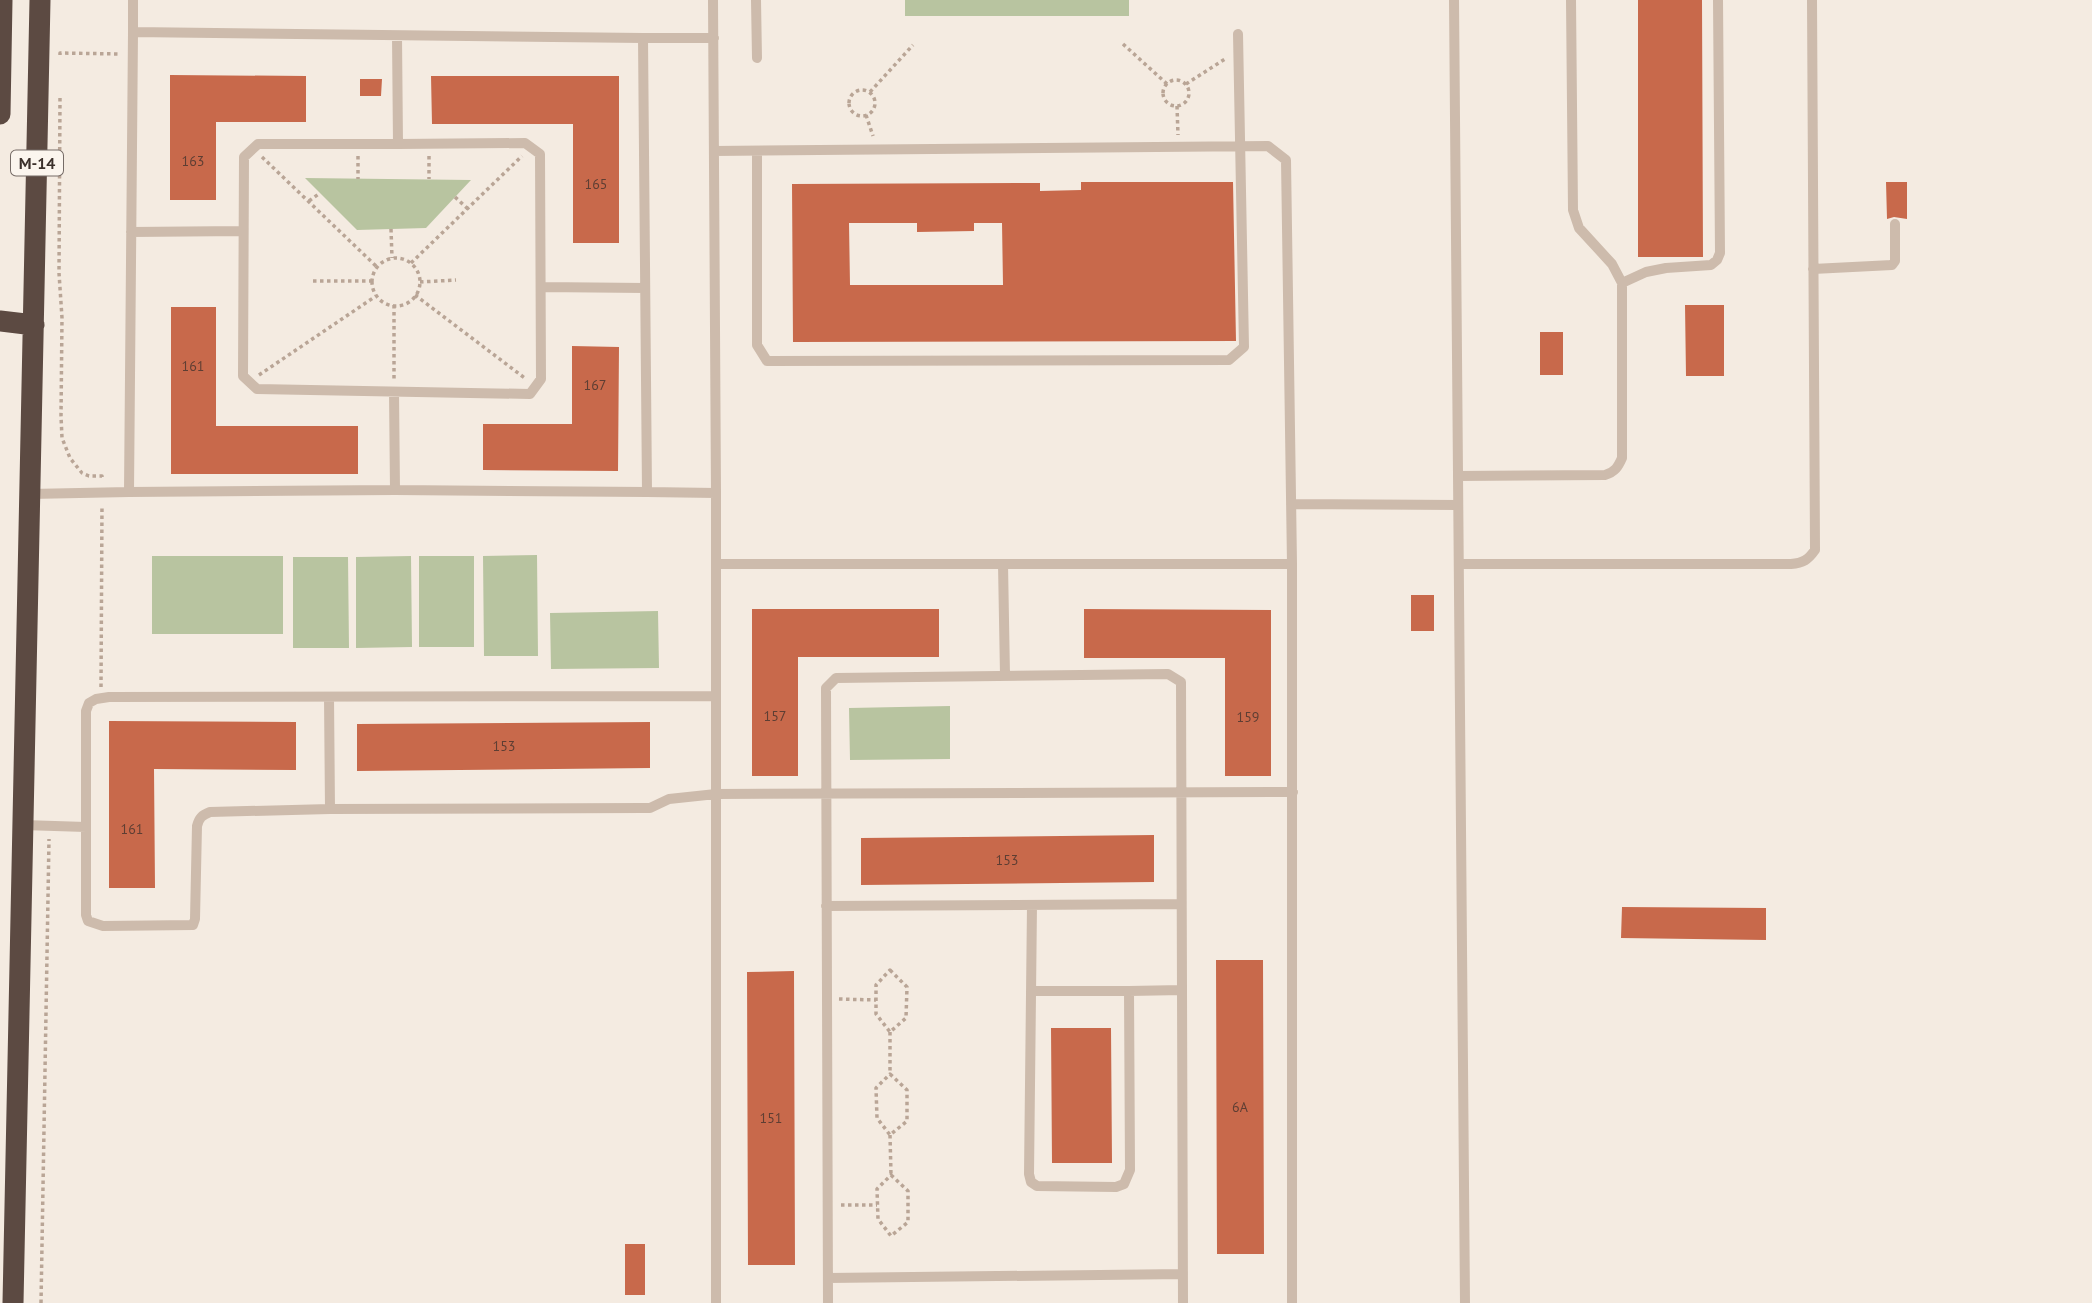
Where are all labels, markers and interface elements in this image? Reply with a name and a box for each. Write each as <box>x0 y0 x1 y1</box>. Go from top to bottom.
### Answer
road number: М-14 <box>11 150 63 176</box>
house number: 163 <box>182 152 204 170</box>
house number: 165 <box>585 175 607 193</box>
house number: 161 <box>182 357 204 375</box>
house number: 167 <box>584 376 606 394</box>
house number: 157 <box>764 707 786 725</box>
house number: 159 <box>1237 708 1259 726</box>
house number: 153 <box>493 737 515 755</box>
house number: 161 <box>121 820 143 838</box>
house number: 153 <box>996 851 1018 869</box>
house number: 6А <box>1232 1098 1249 1116</box>
house number: 151 <box>760 1109 782 1127</box>

